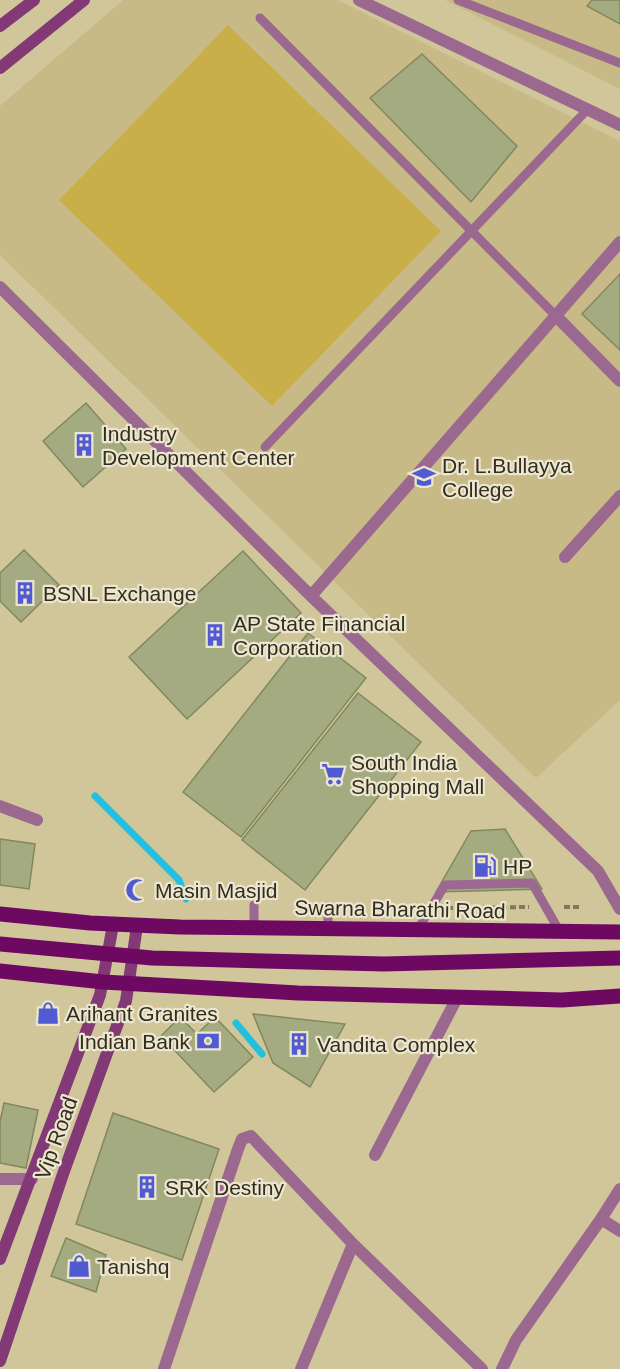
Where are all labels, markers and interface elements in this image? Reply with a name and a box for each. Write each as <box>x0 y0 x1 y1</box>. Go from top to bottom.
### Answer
place label: Industry Development Center <box>102 422 295 469</box>
building icon: Industry Development Center <box>71 432 97 458</box>
place label: Dr. L.Bullayya College <box>442 454 572 501</box>
school or university icon: Dr. L.Bullayya College <box>411 464 437 490</box>
building icon: BSNL Exchange <box>12 580 38 606</box>
place label: BSNL Exchange <box>43 582 196 605</box>
place label: AP State Financial Corporation <box>233 612 405 659</box>
building icon: AP State Financial Corporation <box>202 622 228 648</box>
place label: South India Shopping Mall <box>351 751 484 798</box>
supermarket icon: South India Shopping Mall <box>320 761 346 787</box>
fuel station icon: HP <box>472 853 498 879</box>
place label: HP <box>503 855 532 878</box>
mosque icon: Masin Masjid <box>124 877 150 903</box>
place label: Masin Masjid <box>155 879 278 902</box>
street label: Swarna Bharathi Road <box>294 896 506 922</box>
shop icon: Arihant Granites <box>35 1000 61 1026</box>
place label: Arihant Granites <box>66 1002 218 1025</box>
bank icon: Indian Bank <box>195 1028 221 1054</box>
place label: Indian Bank <box>79 1030 190 1053</box>
building icon: Vandita Complex <box>286 1031 312 1057</box>
place label: Vandita Complex <box>317 1033 476 1056</box>
street label: Vip Road <box>30 1094 82 1182</box>
building icon: SRK Destiny <box>134 1174 160 1200</box>
place label: SRK Destiny <box>165 1176 285 1199</box>
shop icon: Tanishq <box>66 1253 92 1279</box>
place label: Tanishq <box>97 1255 169 1278</box>

